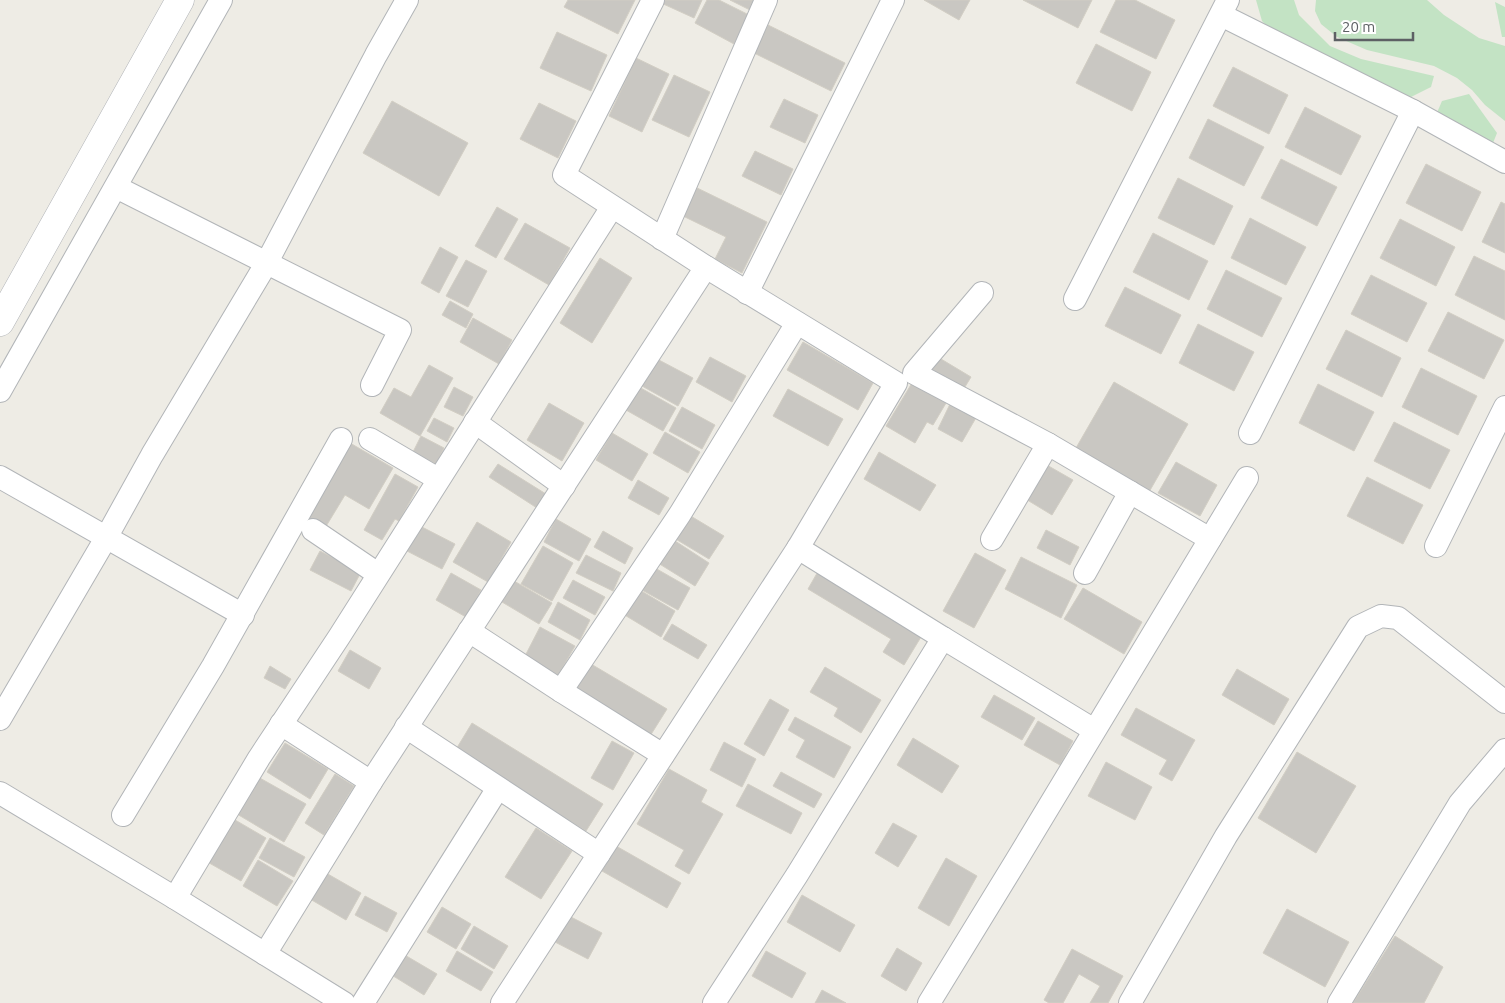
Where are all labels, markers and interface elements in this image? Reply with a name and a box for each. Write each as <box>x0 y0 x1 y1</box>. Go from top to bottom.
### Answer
scale bar <box>1335 10 1412 42</box>
text: 20 m <box>1342 18 1375 35</box>

